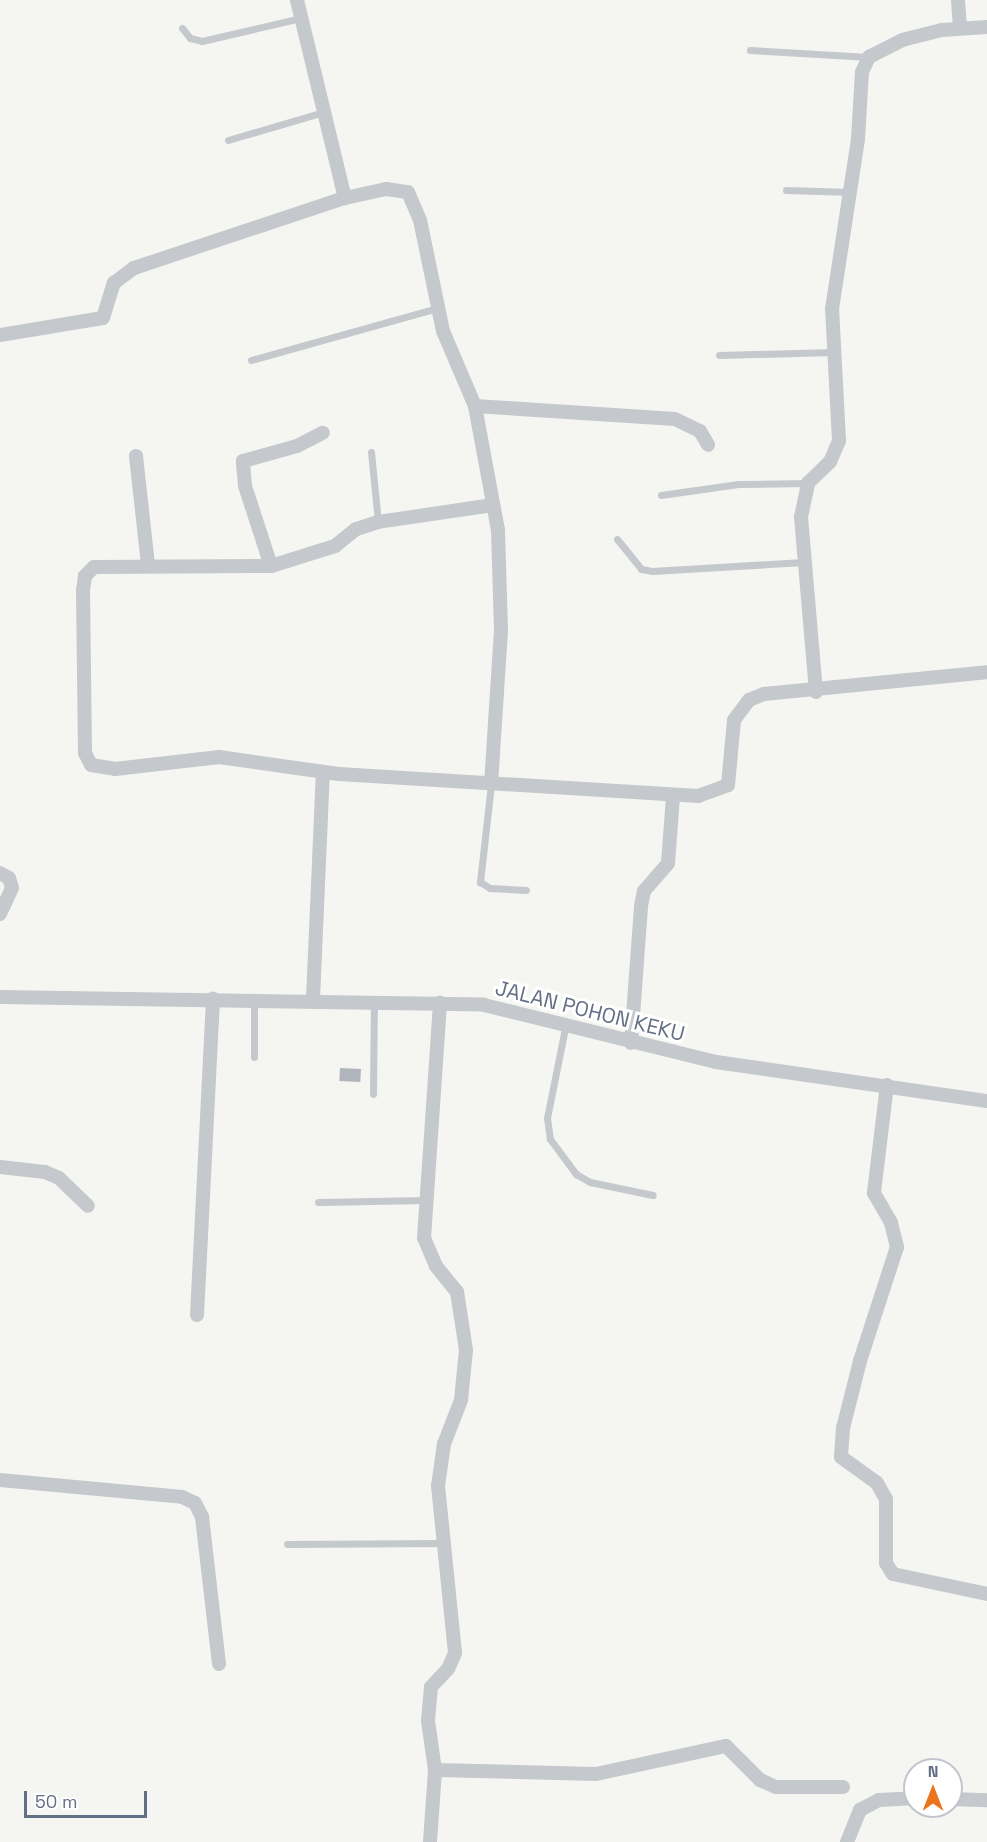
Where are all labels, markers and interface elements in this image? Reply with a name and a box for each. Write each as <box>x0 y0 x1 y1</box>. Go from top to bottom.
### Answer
street label: JALAN POHON KEKU <box>493 975 687 1047</box>
north arrow <box>903 1758 963 1818</box>
text: N <box>928 1761 938 1782</box>
scale bar <box>27 1779 150 1817</box>
text: 50 m <box>35 1790 77 1813</box>

